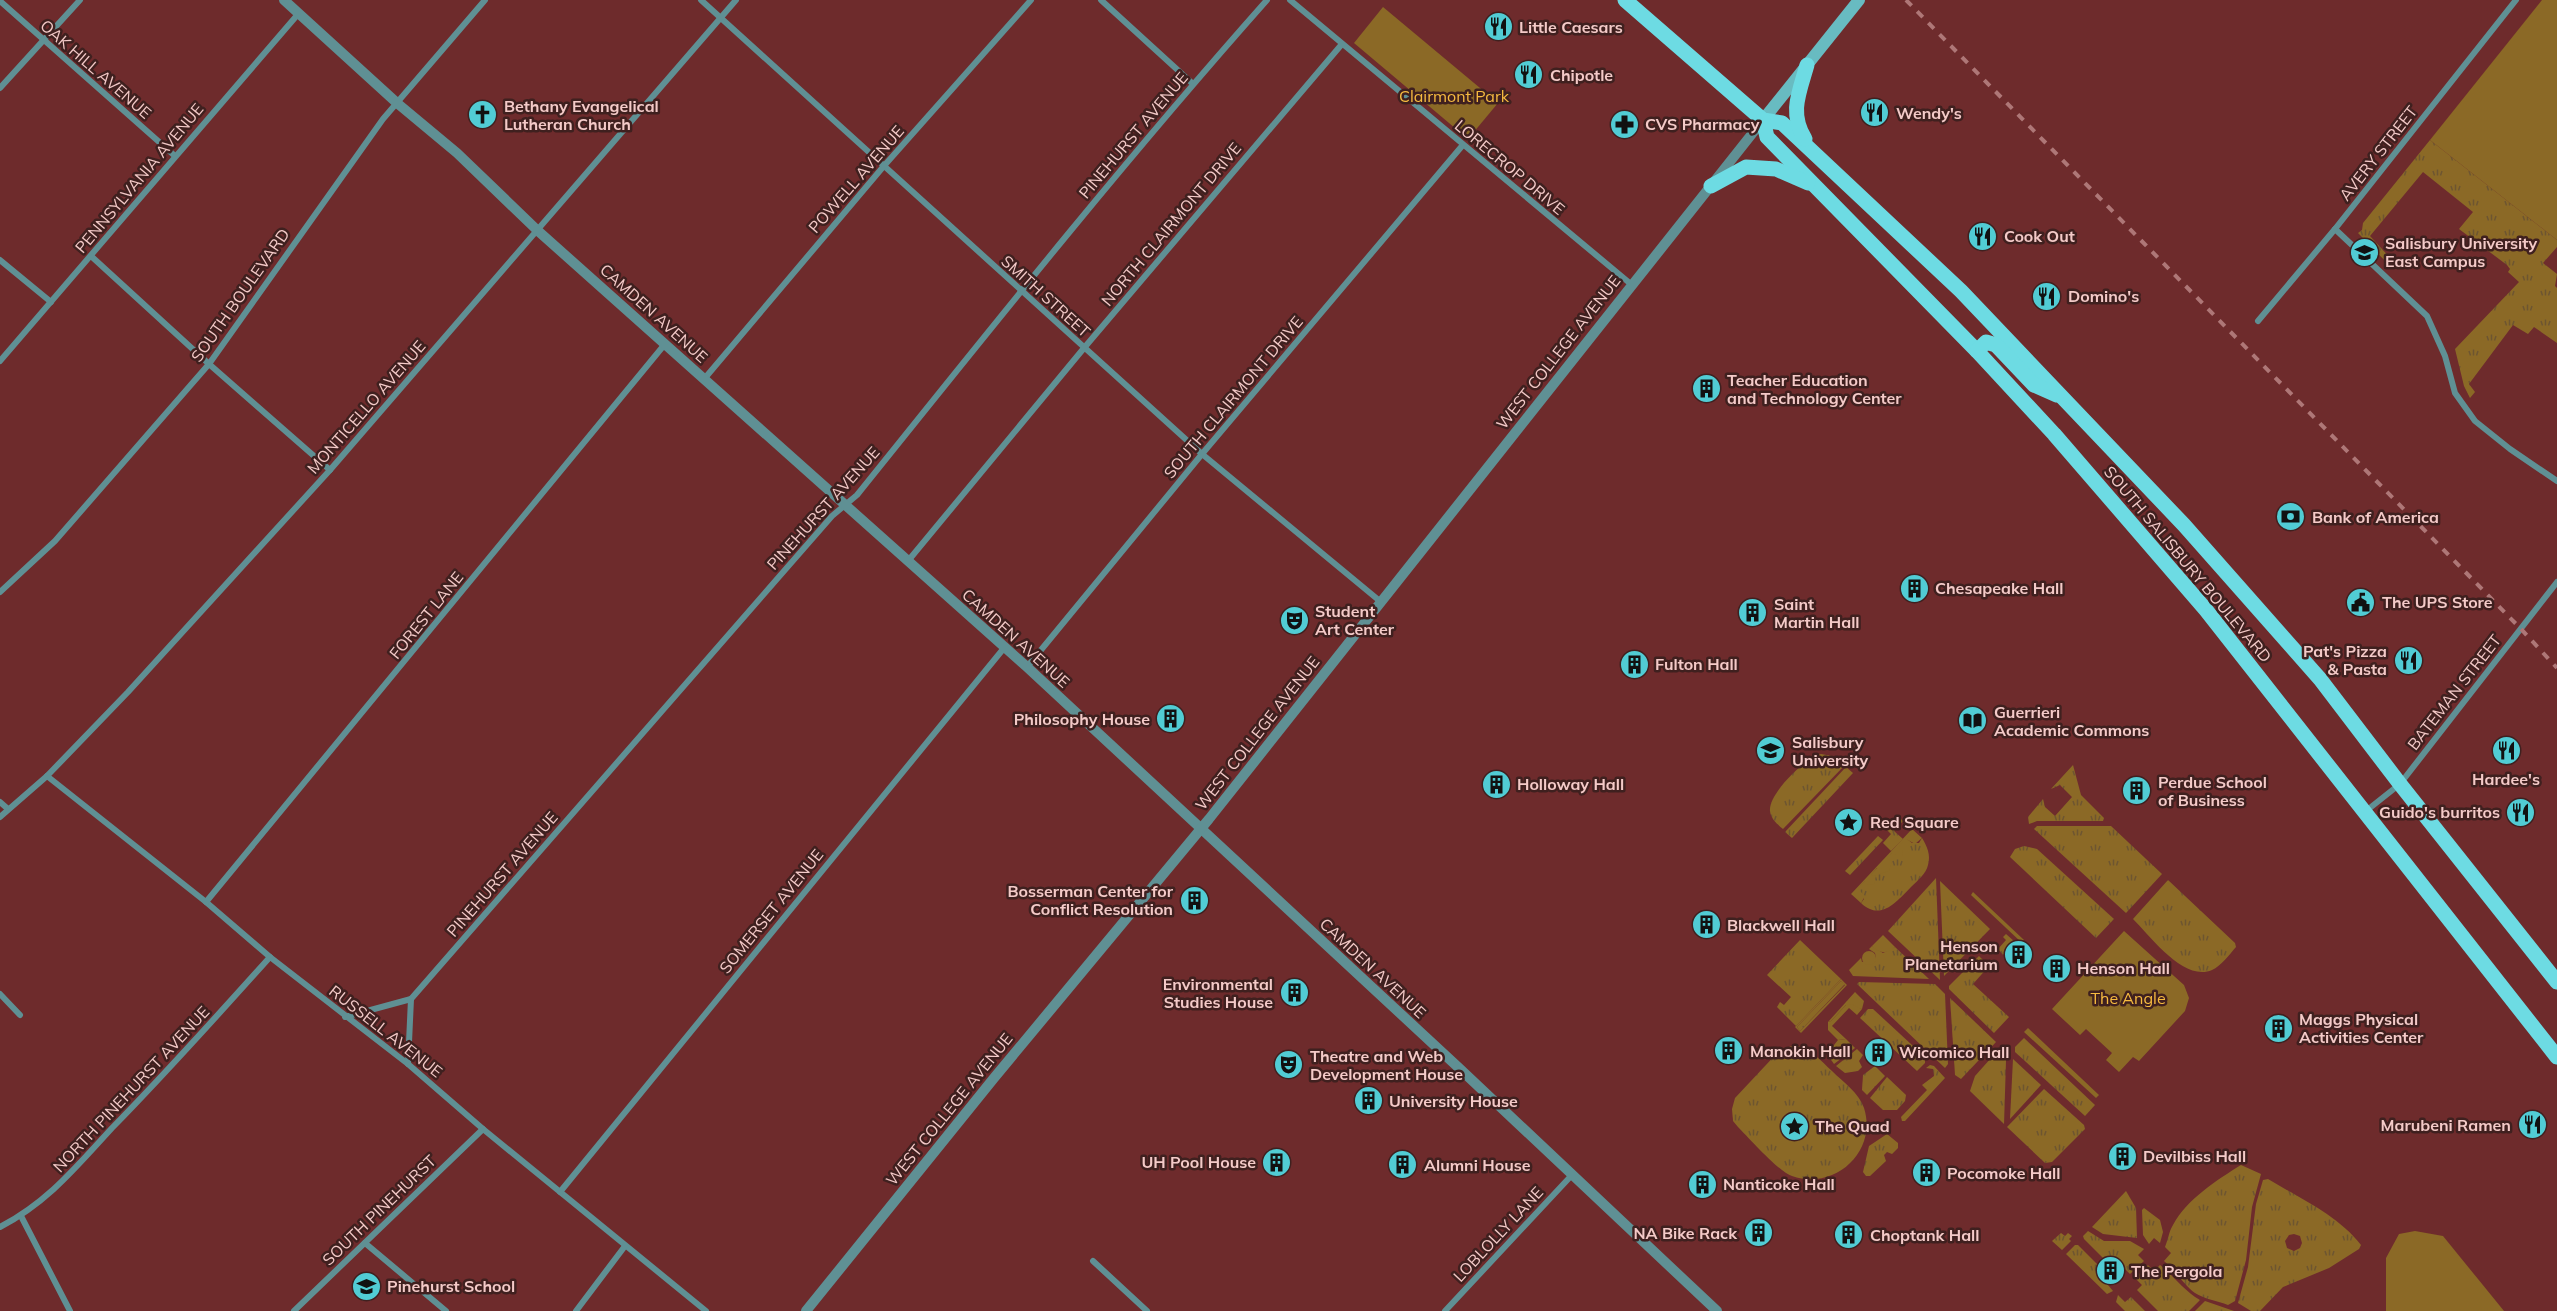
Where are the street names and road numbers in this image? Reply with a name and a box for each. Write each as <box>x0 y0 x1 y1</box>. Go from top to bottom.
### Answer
street label: OAK HILL AVENUE <box>36 15 156 123</box>
street label: PINEHURST AVENUE <box>1074 68 1192 202</box>
street label: PENNSYLVANIA AVENUE <box>71 99 207 257</box>
street label: AVERY STREET <box>2335 101 2422 204</box>
street label: LORECROP DRIVE <box>1451 115 1569 219</box>
street label: POWELL AVENUE <box>804 121 908 237</box>
street label: NORTH CLAIRMONT DRIVE <box>1097 138 1245 310</box>
street label: SOUTH BOULEVARD <box>186 225 294 365</box>
street label: SMITH STREET <box>997 251 1095 341</box>
street label: CAMDEN AVENUE <box>596 259 712 367</box>
street label: WEST COLLEGE AVENUE <box>1492 271 1624 433</box>
street label: SOUTH CLAIRMONT DRIVE <box>1159 312 1307 482</box>
street label: MONTICELLO AVENUE <box>303 336 429 478</box>
street label: PINEHURST AVENUE <box>762 442 884 574</box>
street label: SOUTH SALISBURY BOULEVARD <box>2100 462 2276 666</box>
street label: FOREST LANE <box>385 567 467 663</box>
street label: CAMDEN AVENUE <box>958 584 1074 692</box>
street label: BATEMAN STREET <box>2403 630 2505 754</box>
street label: WEST COLLEGE AVENUE <box>1191 652 1323 814</box>
street label: PINEHURST AVENUE <box>442 807 562 941</box>
street label: SOMERSET AVENUE <box>715 845 827 977</box>
street label: CAMDEN AVENUE <box>1316 914 1430 1022</box>
street label: RUSSELL AVENUE <box>325 981 447 1081</box>
street label: NORTH PINEHURST AVENUE <box>49 1002 213 1176</box>
street label: WEST COLLEGE AVENUE <box>881 1029 1017 1189</box>
street label: SOUTH PINEHURST <box>318 1150 440 1269</box>
street label: LOBLOLLY LANE <box>1449 1182 1547 1286</box>

